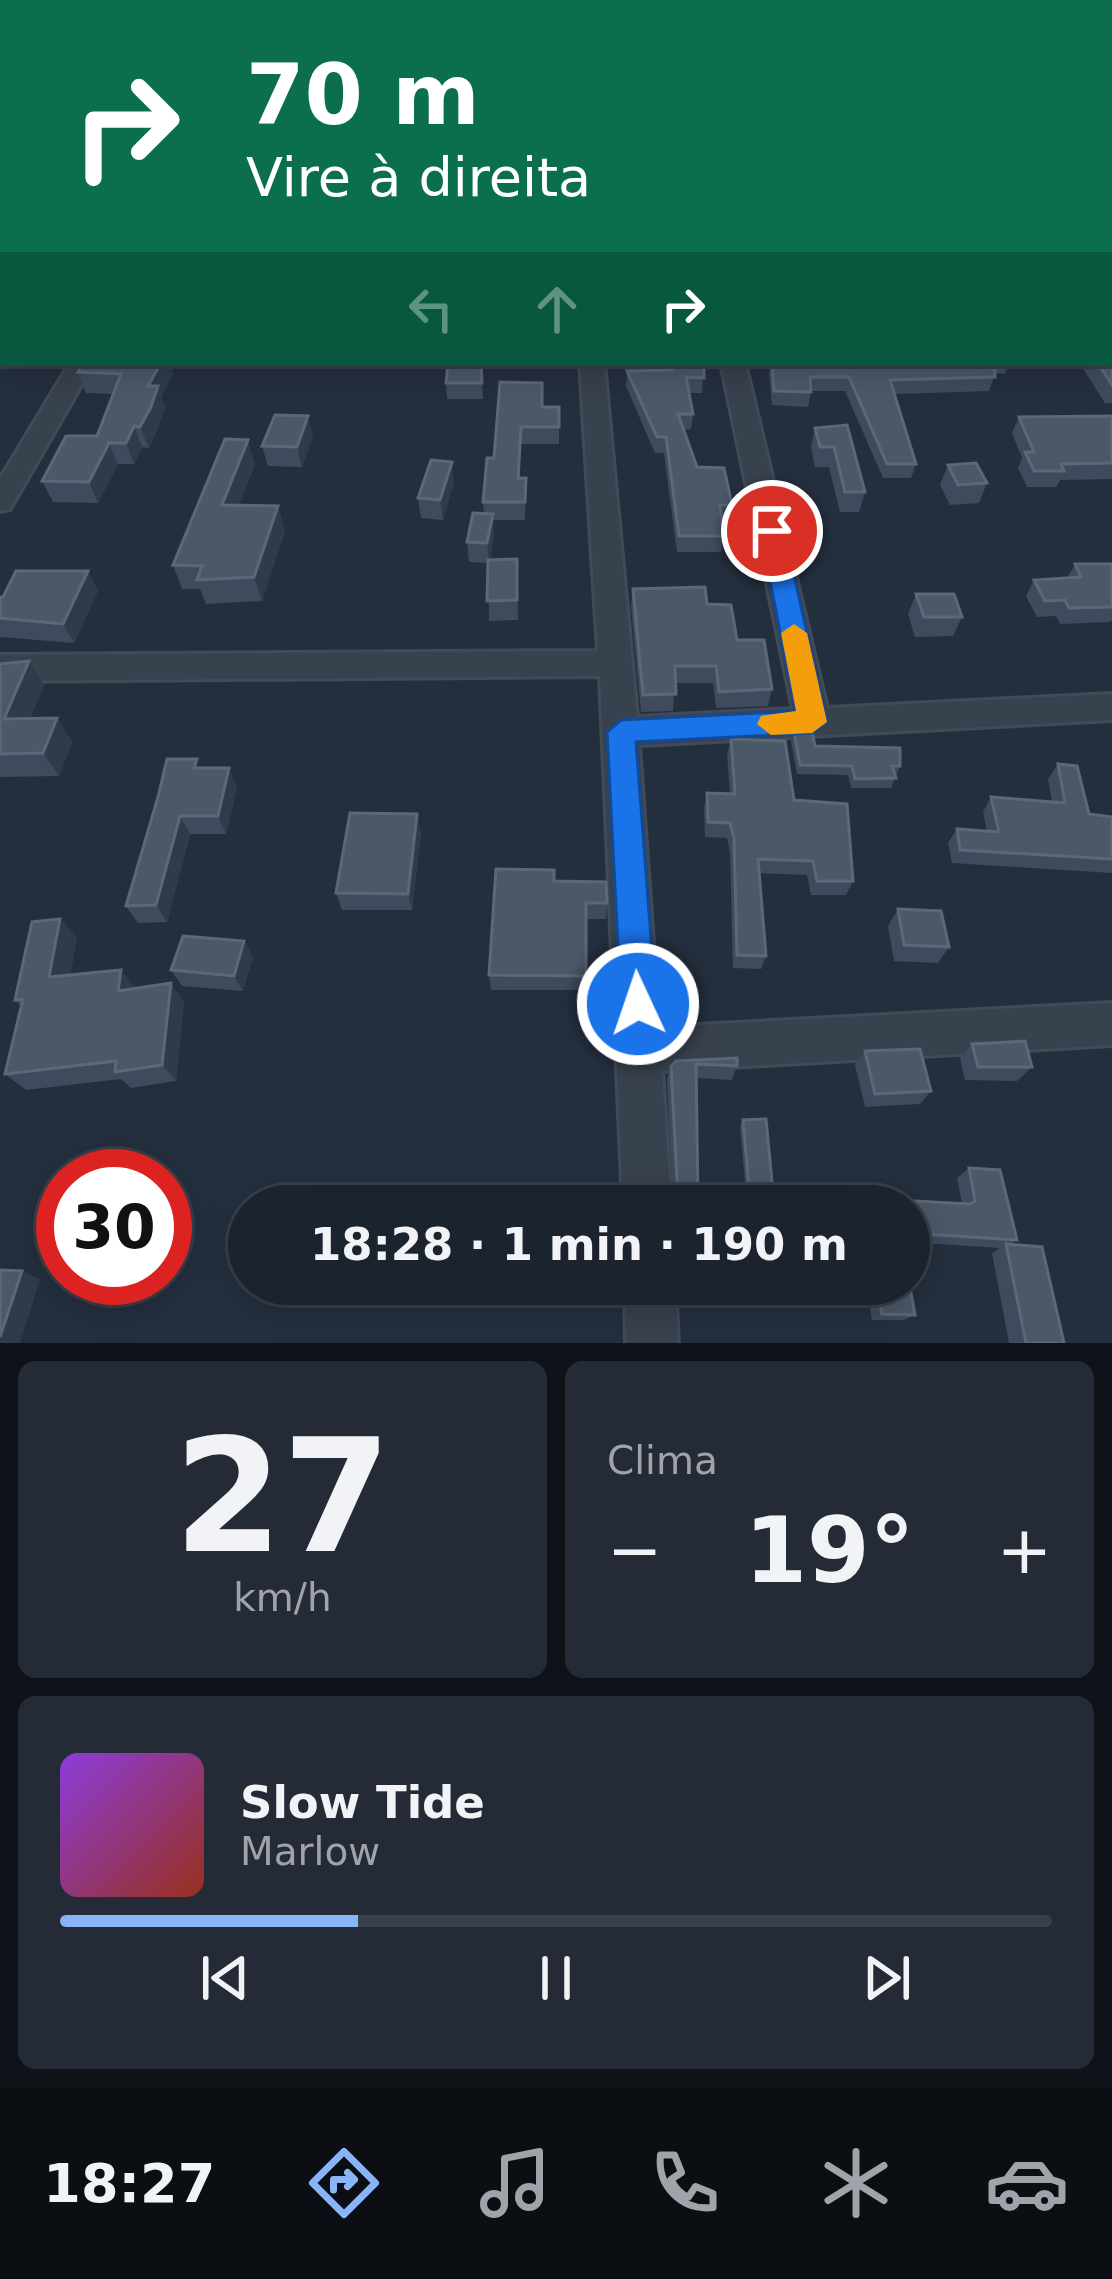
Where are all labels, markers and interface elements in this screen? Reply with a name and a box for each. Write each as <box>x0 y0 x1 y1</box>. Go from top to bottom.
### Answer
text: 70 m <box>246 46 480 144</box>
icon: right <box>48 48 204 204</box>
text: Vire à direita <box>246 146 591 209</box>
icon: left <box>398 276 464 342</box>
icon: ahead <box>524 276 590 342</box>
icon: right <box>650 276 716 342</box>
pin <box>721 480 823 582</box>
icon: arrive <box>739 498 805 564</box>
position arrow <box>575 941 701 1067</box>
speed limit sign: 30 <box>36 1149 192 1305</box>
text: 18:28 · 1 min · 190 m <box>310 1218 848 1271</box>
text: 27 <box>174 1406 391 1588</box>
text: Clima <box>607 1438 718 1483</box>
text: 19° <box>744 1498 915 1603</box>
text: − <box>607 1512 662 1589</box>
text: + <box>997 1512 1052 1589</box>
text: km/h <box>233 1575 332 1620</box>
text: Slow Tide <box>240 1776 485 1829</box>
text: Marlow <box>240 1829 380 1874</box>
icon: previous <box>192 1945 258 2011</box>
icon: pause <box>523 1945 589 2011</box>
icon: next <box>854 1945 920 2011</box>
icon: directions <box>302 2141 386 2225</box>
icon: music <box>473 2141 557 2225</box>
icon: phone <box>643 2141 727 2225</box>
icon: climate <box>814 2141 898 2225</box>
icon: car <box>985 2141 1069 2225</box>
text: 18:27 <box>43 2152 215 2215</box>

